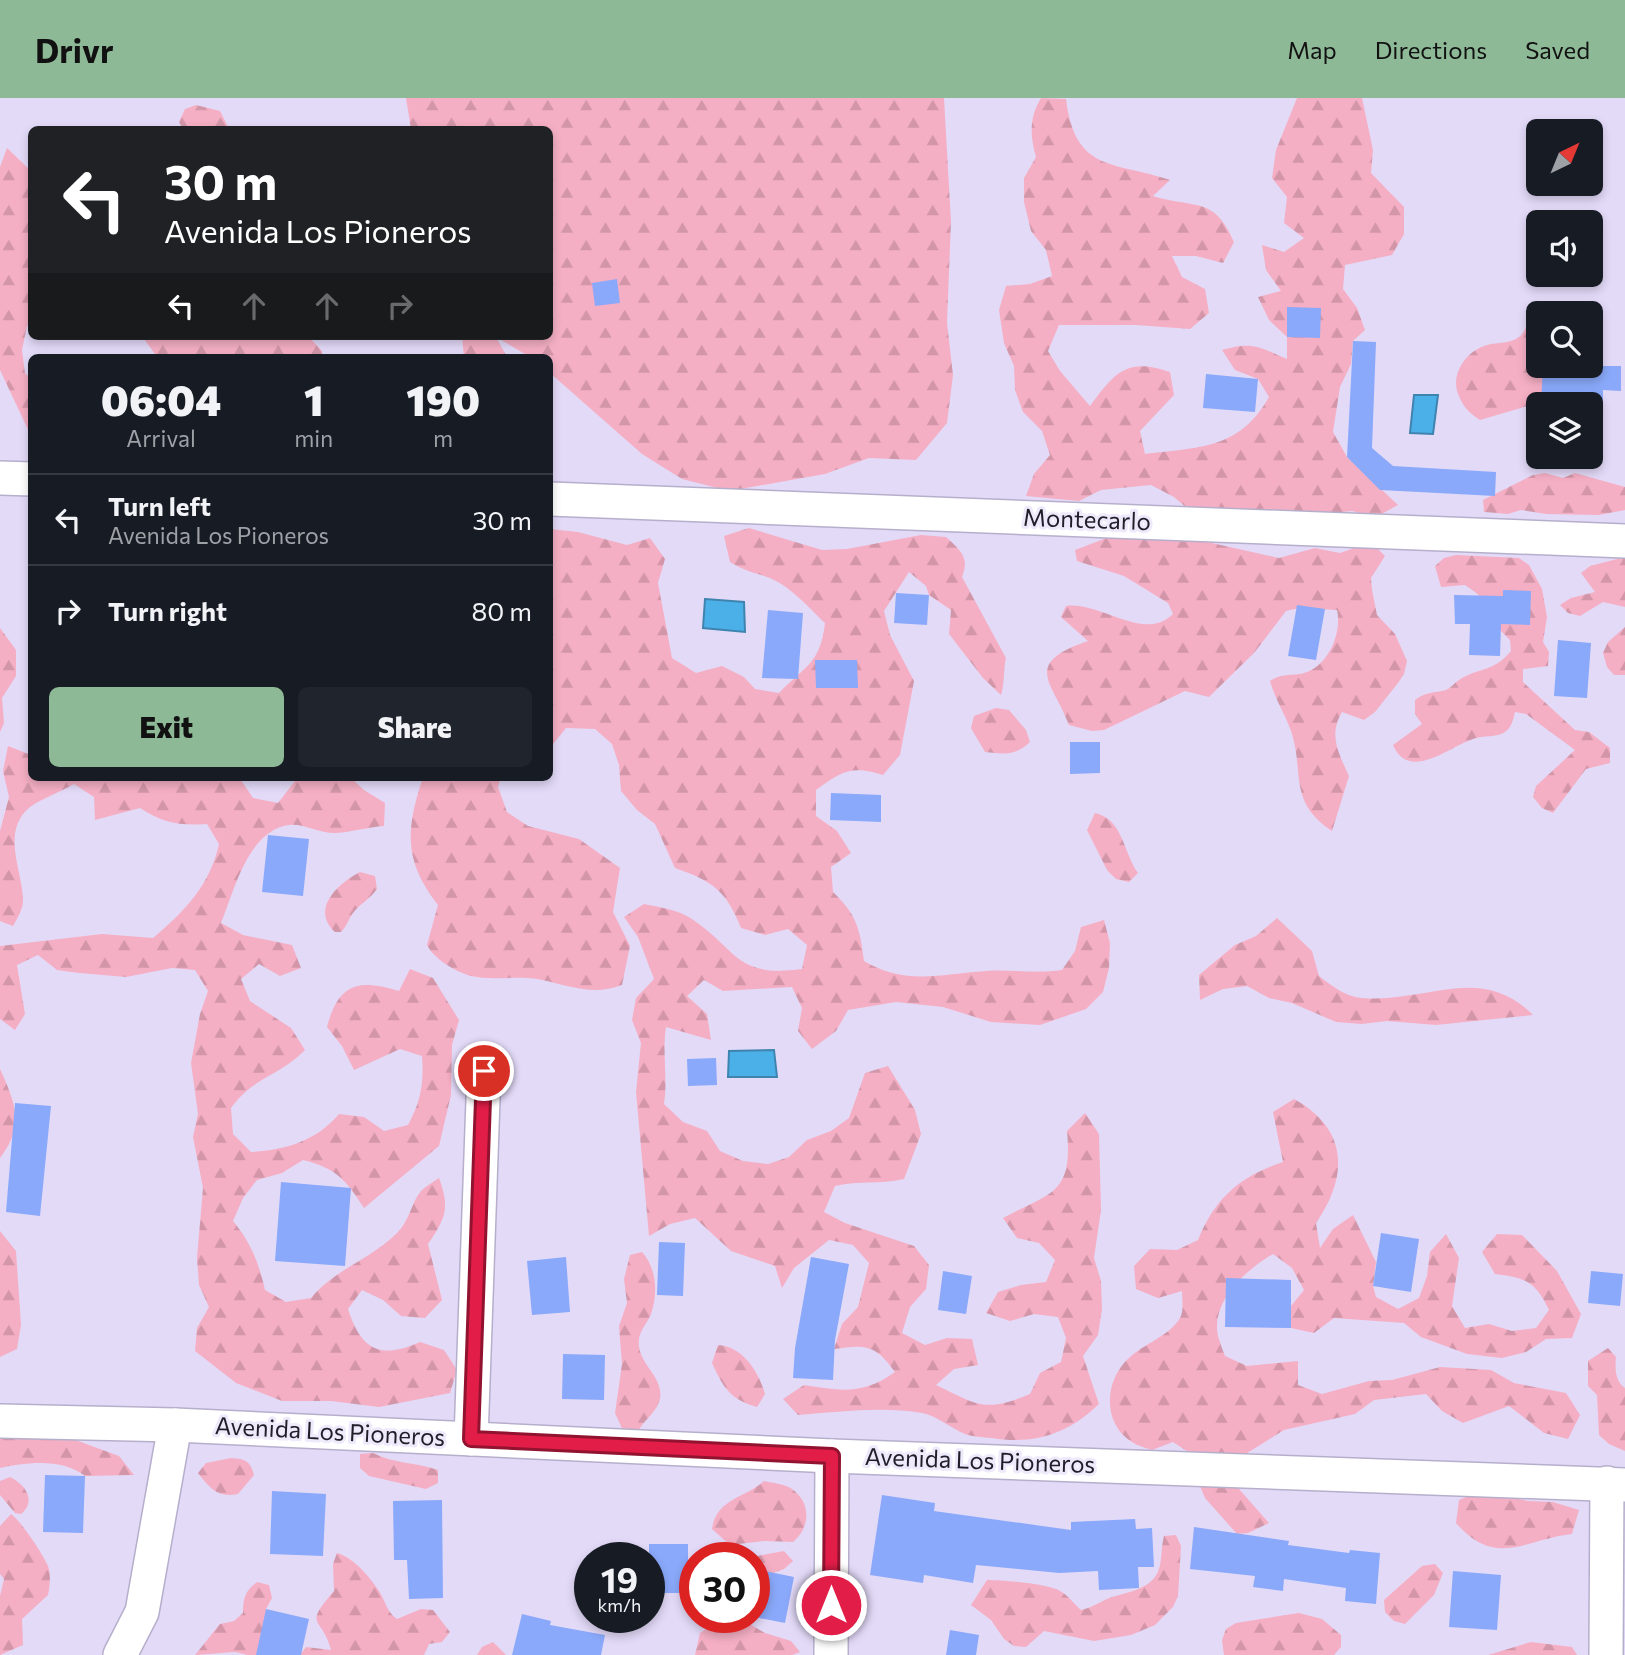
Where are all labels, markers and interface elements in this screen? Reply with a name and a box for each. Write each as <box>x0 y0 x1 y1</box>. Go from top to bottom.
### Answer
text: Drivr <box>35 29 114 70</box>
text: Map <box>1287 35 1337 64</box>
text: Directions <box>1375 35 1487 64</box>
text: Saved <box>1525 35 1590 64</box>
north arrow <box>1526 119 1603 196</box>
map controls <box>1526 119 1603 469</box>
text: 30 m <box>164 150 277 210</box>
icon: left <box>49 154 140 245</box>
text: Avenida Los Pioneros <box>164 210 472 250</box>
button: sound <box>1526 210 1603 287</box>
icon: left <box>162 287 200 325</box>
icon: ahead <box>235 287 273 325</box>
icon: ahead <box>308 287 346 325</box>
icon: right <box>381 287 419 325</box>
button: search <box>1526 301 1603 378</box>
text: 06:04 <box>101 373 221 425</box>
text: 1 <box>304 373 324 425</box>
text: 190 <box>406 373 480 425</box>
button: layers <box>1526 392 1603 469</box>
text: Arrival <box>126 424 196 452</box>
text: min <box>294 424 333 452</box>
text: m <box>433 424 453 452</box>
text: Turn left <box>108 490 211 521</box>
icon: left <box>49 501 87 539</box>
street label: Montecarlo <box>1023 502 1151 535</box>
text: 30 m <box>473 504 532 535</box>
text: Avenida Los Pioneros <box>108 521 329 549</box>
icon: right <box>49 592 87 630</box>
text: Turn right <box>108 595 227 626</box>
text: 80 m <box>472 595 532 626</box>
button: Exit <box>49 687 284 767</box>
button: Share <box>298 687 532 767</box>
pin <box>454 1041 514 1101</box>
icon: arrive <box>465 1052 503 1090</box>
street label: Avenida Los Pioneros <box>214 1410 446 1451</box>
street label: Avenida Los Pioneros <box>864 1441 1096 1478</box>
speed limit sign: 30 <box>679 1542 770 1633</box>
text: 19 <box>601 1557 638 1600</box>
position arrow <box>794 1568 868 1642</box>
text: km/h <box>598 1594 641 1616</box>

